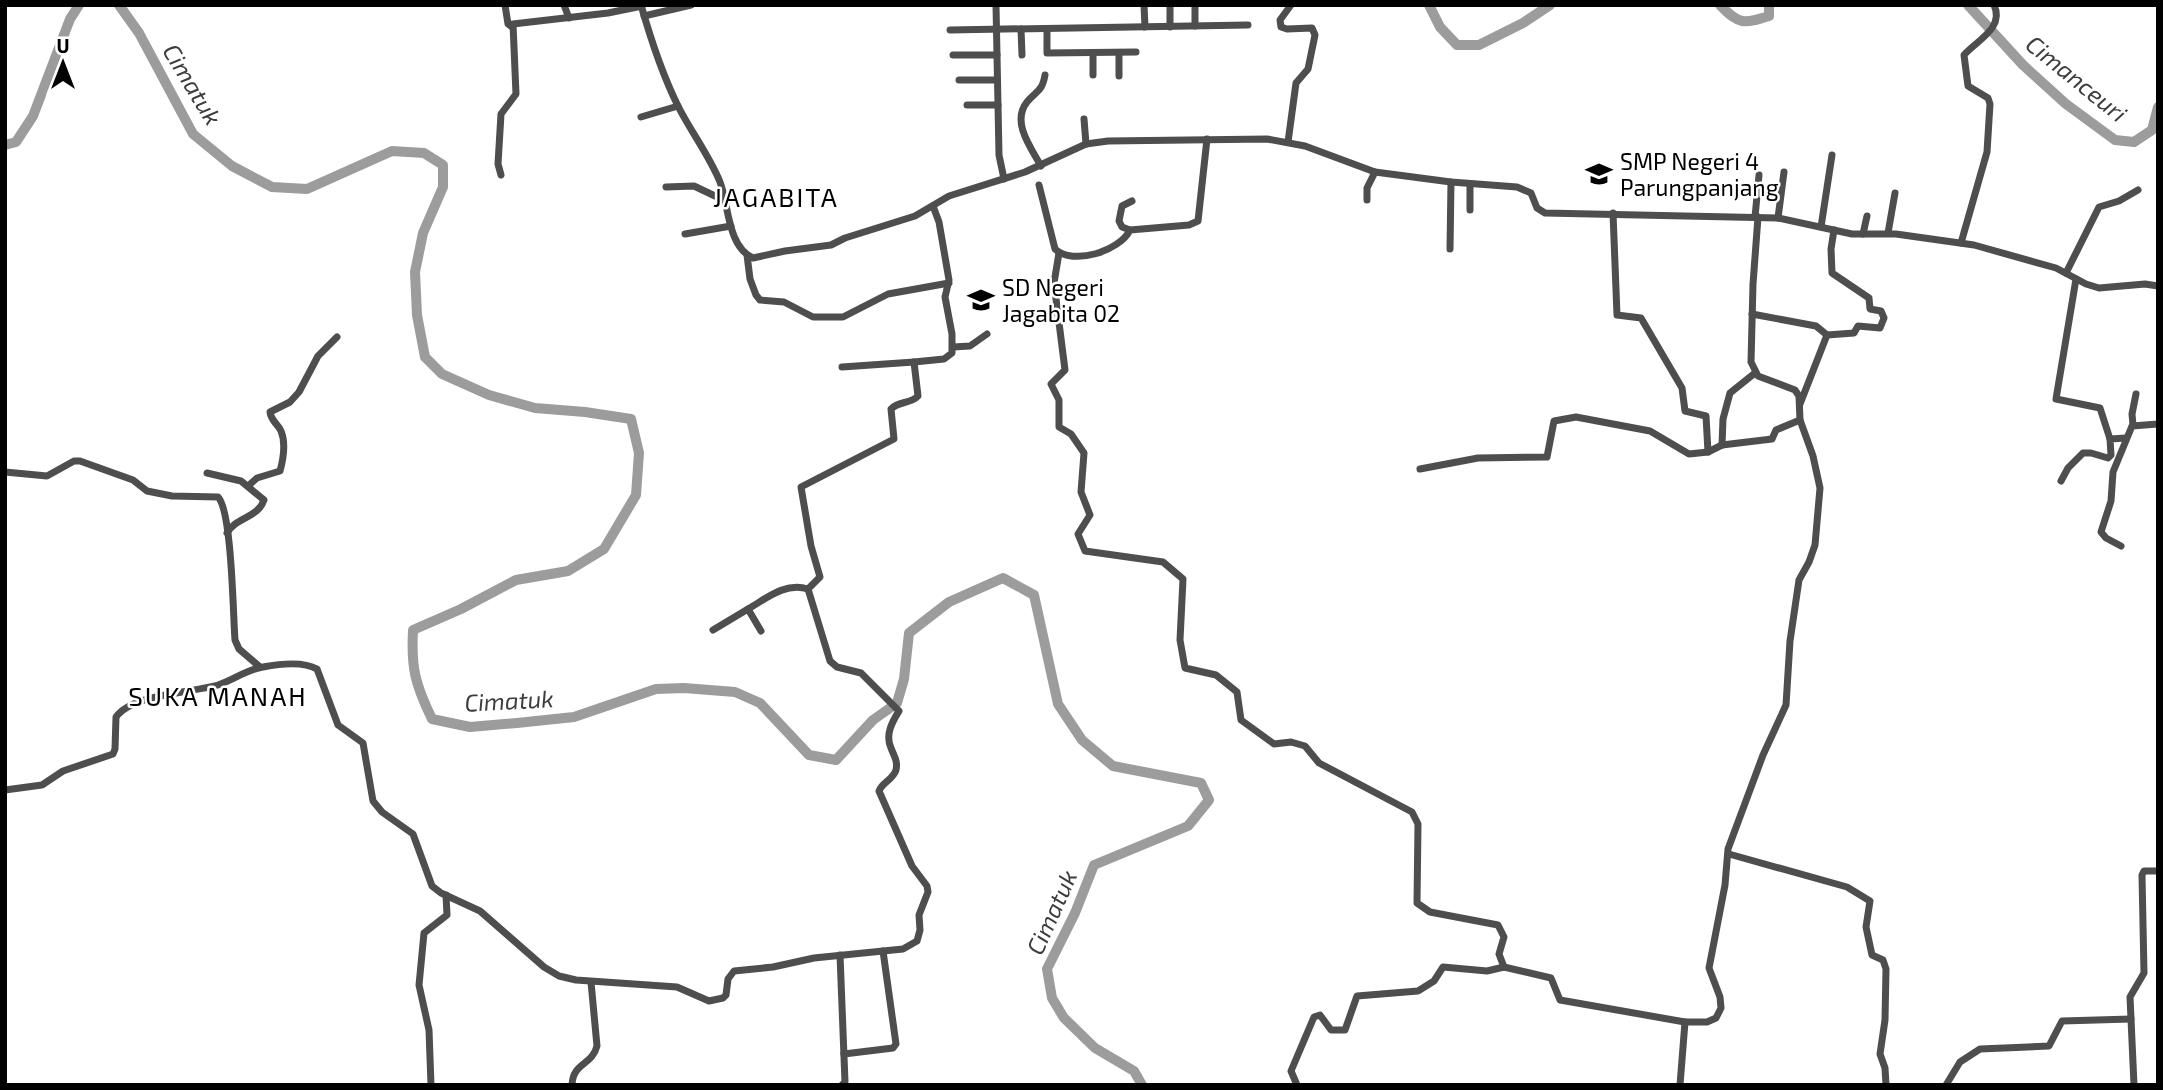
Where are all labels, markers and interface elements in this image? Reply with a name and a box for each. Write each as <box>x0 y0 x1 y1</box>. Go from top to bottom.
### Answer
north arrow <box>28 28 98 98</box>
water label: Cimanceuri <box>2021 29 2133 128</box>
text: U <box>56 34 70 57</box>
water label: Cimatuk <box>158 38 228 130</box>
place label: SMP Negeri 4 Parungpanjang <box>1620 147 1779 201</box>
school or university icon: SMP Negeri 4 Parungpanjang <box>1584 159 1614 189</box>
district label: JAGABITA <box>713 181 839 212</box>
place label: SD Negeri Jagabita 02 <box>1002 273 1120 327</box>
school or university icon: SD Negeri Jagabita 02 <box>966 285 996 315</box>
district label: SUKA MANAH <box>128 680 308 711</box>
water label: Cimatuk <box>464 683 554 717</box>
water label: Cimatuk <box>1020 865 1082 959</box>

